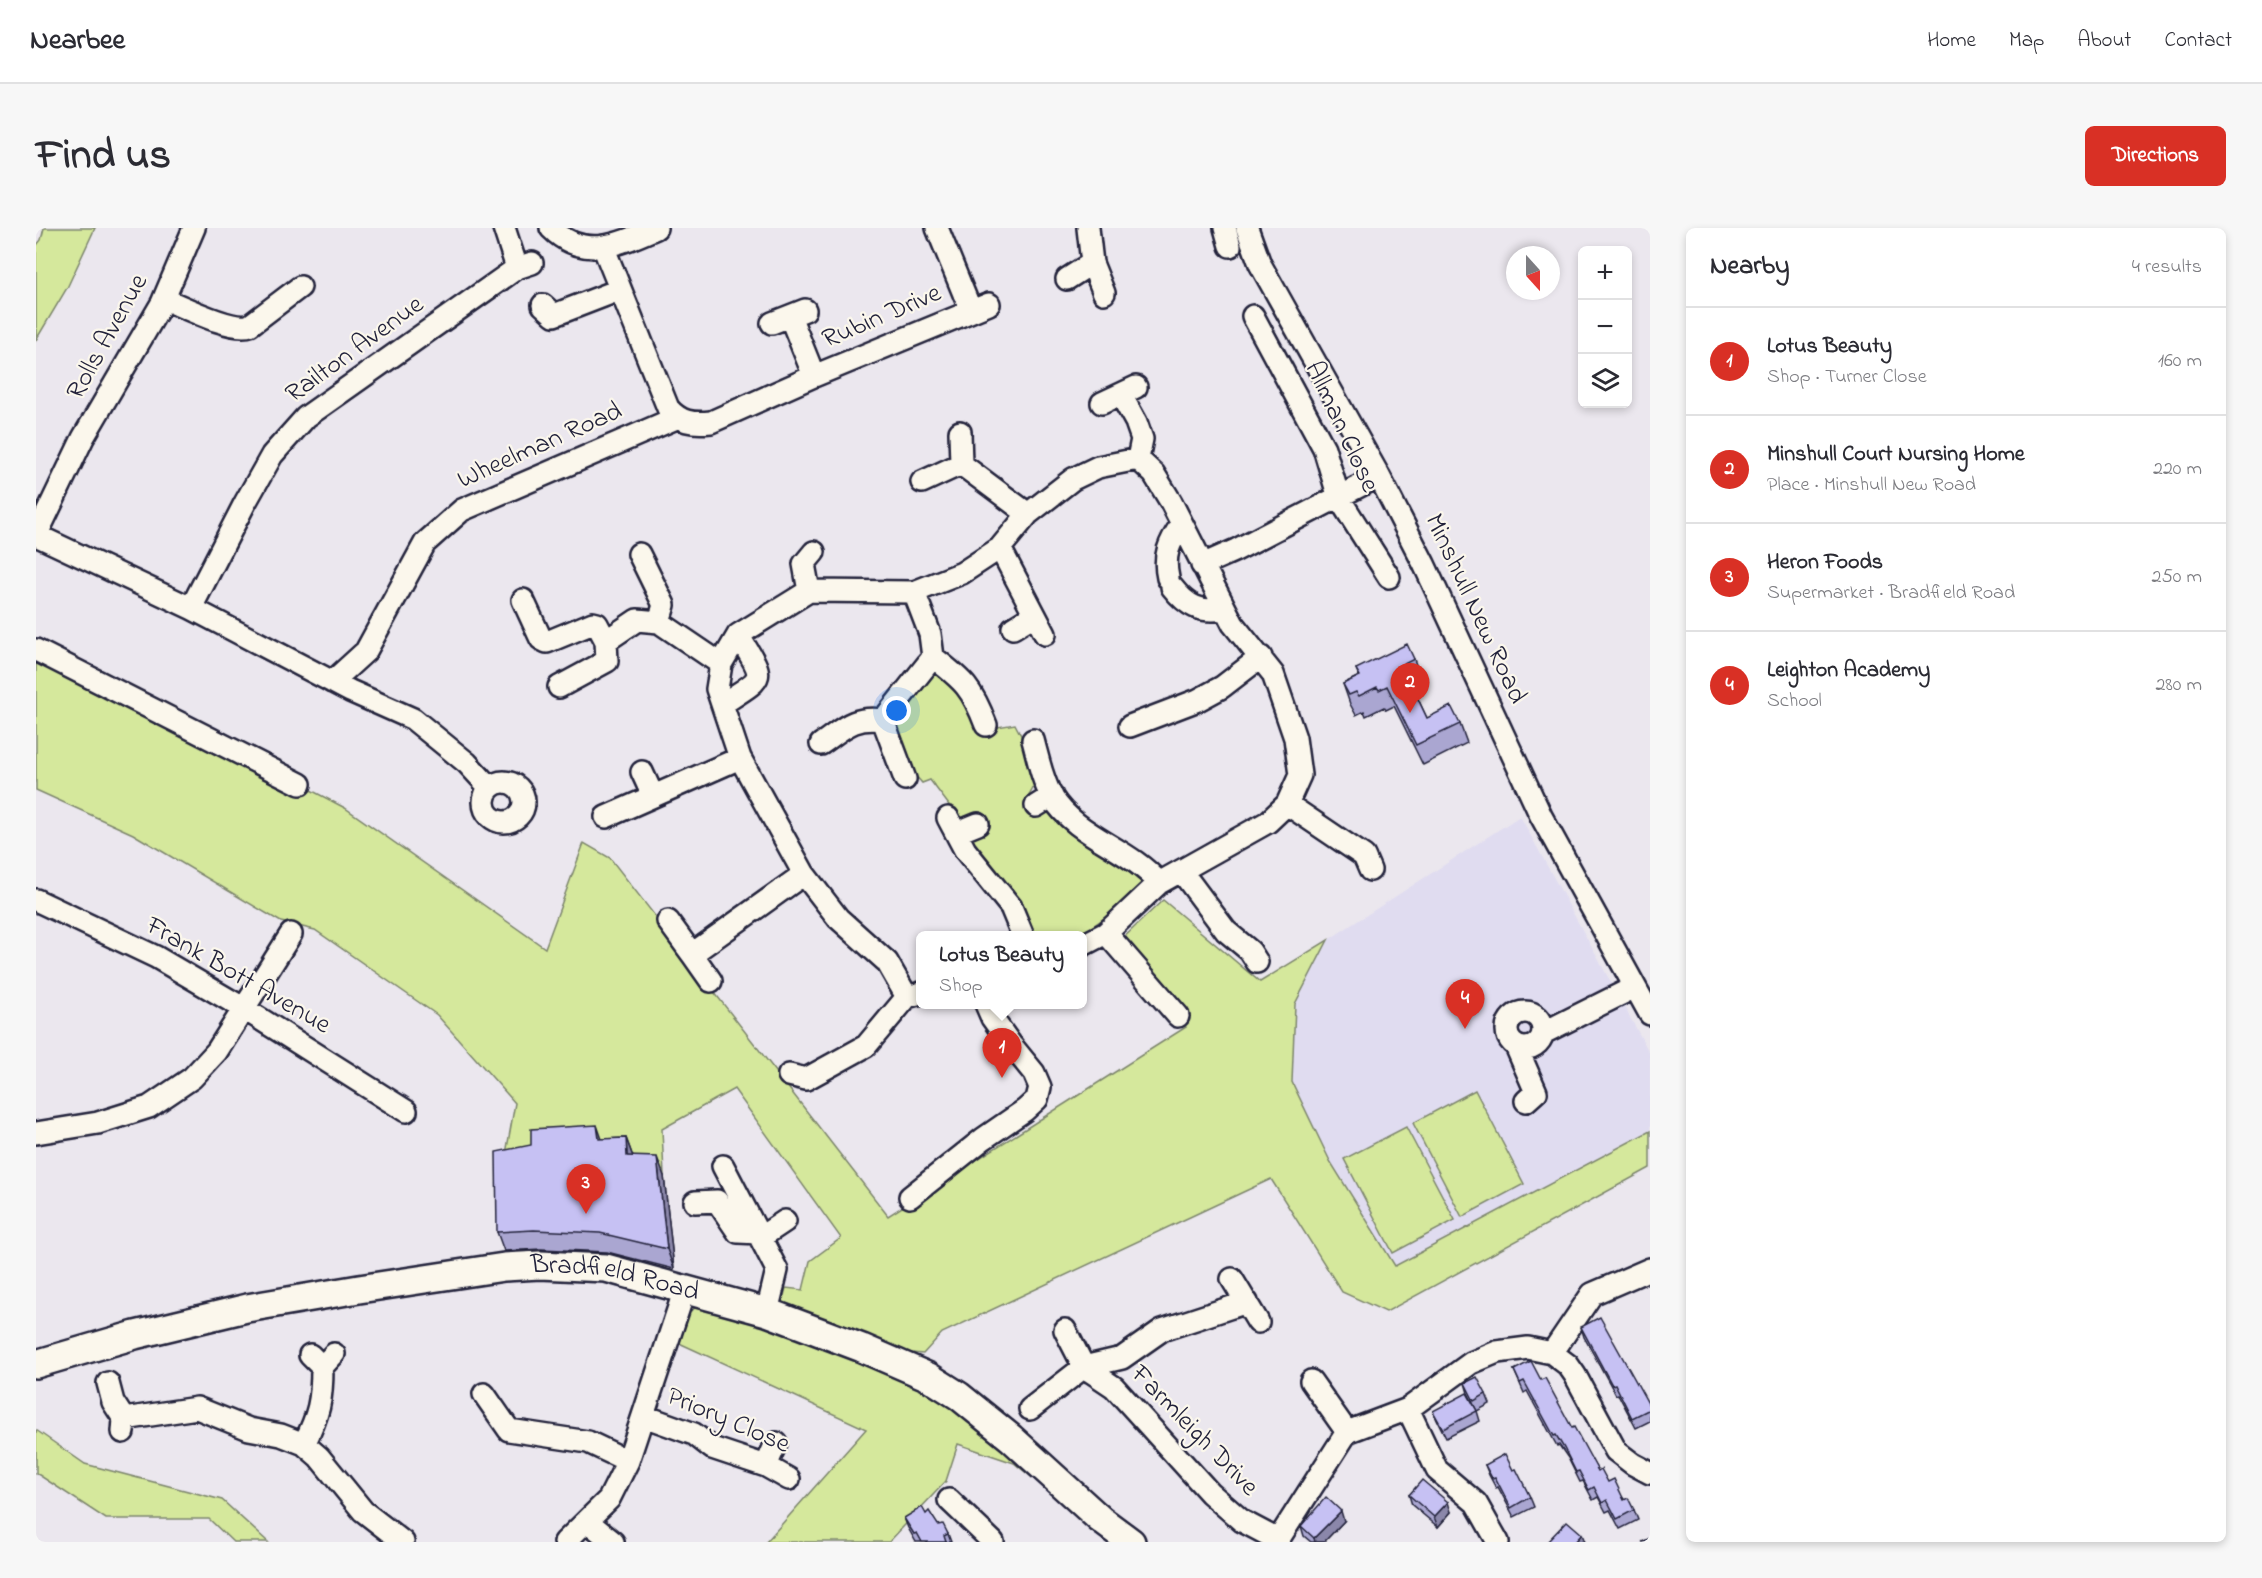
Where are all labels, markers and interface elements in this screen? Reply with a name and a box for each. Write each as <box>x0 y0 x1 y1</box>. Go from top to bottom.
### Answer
text: Nearbee <box>30 21 125 62</box>
text: Home <box>1927 26 1976 56</box>
text: Map <box>2009 26 2044 56</box>
text: About <box>2077 26 2131 56</box>
text: Contact <box>2164 26 2232 56</box>
text: Find us <box>36 126 171 187</box>
button: Directions <box>2085 126 2226 186</box>
north arrow <box>1506 246 1560 300</box>
map controls <box>1578 246 1632 408</box>
button: + <box>1578 246 1632 300</box>
text: Nearby <box>1710 248 1789 286</box>
text: 4 results <box>2132 253 2202 282</box>
street label: Rolls Avenue <box>57 266 159 407</box>
street label: Rubin Drive <box>816 274 948 360</box>
street label: Railton Avenue <box>278 286 433 414</box>
button: − <box>1578 300 1632 354</box>
text: Lotus Beauty <box>1767 331 1892 363</box>
text: 1 <box>1726 347 1733 376</box>
text: 160 m <box>2158 347 2202 376</box>
button: layers <box>1578 354 1632 408</box>
street label: Allman Close <box>1294 355 1389 500</box>
text: Shop · Turner Close <box>1767 363 1927 392</box>
street label: Wheelman Road <box>451 392 629 500</box>
text: Minshull Court Nursing Home <box>1767 439 2025 471</box>
text: 2 <box>1725 455 1734 484</box>
text: 220 m <box>2153 455 2202 484</box>
text: Place · Minshull New Road <box>1767 471 1976 500</box>
street label: Minshull New Road <box>1414 507 1536 711</box>
text: Heron Foods <box>1767 547 1883 579</box>
text: 3 <box>1725 563 1734 592</box>
text: 250 m <box>2151 563 2202 592</box>
text: Supermarket · Bradfield Road <box>1767 579 2015 608</box>
text: Leighton Academy <box>1767 655 1930 687</box>
pin: 2 <box>1390 664 1430 713</box>
text: 4 <box>1725 671 1734 700</box>
text: 280 m <box>2155 671 2202 700</box>
text: School <box>1767 687 1822 716</box>
your location <box>882 696 911 725</box>
street label: Frank Bott Avenue <box>137 907 339 1045</box>
popup <box>916 931 1087 1009</box>
text: Lotus Beauty <box>939 940 1064 972</box>
text: Shop <box>939 972 983 1001</box>
pin: 4 <box>1446 980 1484 1029</box>
pin: 1 <box>982 1028 1022 1078</box>
pin: 3 <box>566 1164 606 1214</box>
street label: Bradfield Road <box>529 1245 704 1312</box>
street label: Farmleigh Drive <box>1120 1356 1268 1506</box>
street label: Priory Close <box>660 1378 797 1465</box>

